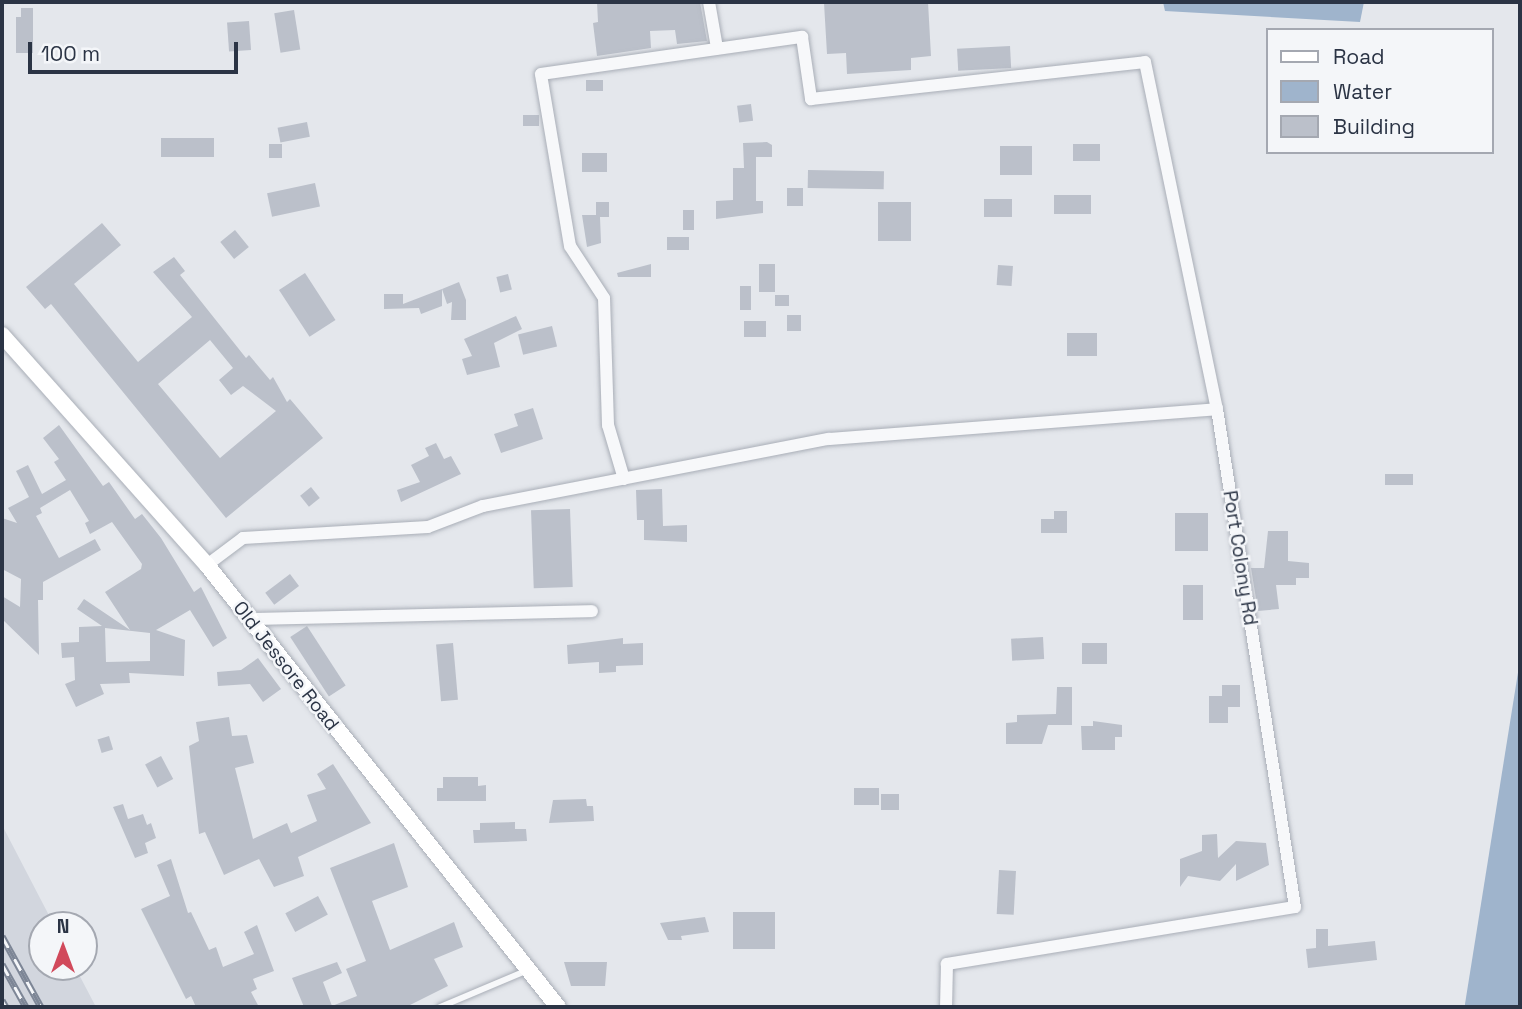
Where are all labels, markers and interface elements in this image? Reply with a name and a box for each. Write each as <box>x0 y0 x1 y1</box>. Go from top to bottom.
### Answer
scale bar <box>32 28 242 72</box>
legend <box>1266 28 1494 154</box>
text: 100 m <box>41 40 100 67</box>
text: Road <box>1333 43 1385 70</box>
text: Water <box>1333 78 1392 105</box>
text: Building <box>1333 113 1415 140</box>
street label: Port Colony Rd <box>1218 489 1262 627</box>
street label: Old Jessore Road <box>228 597 344 735</box>
north arrow <box>28 911 98 981</box>
text: N <box>57 914 69 939</box>

